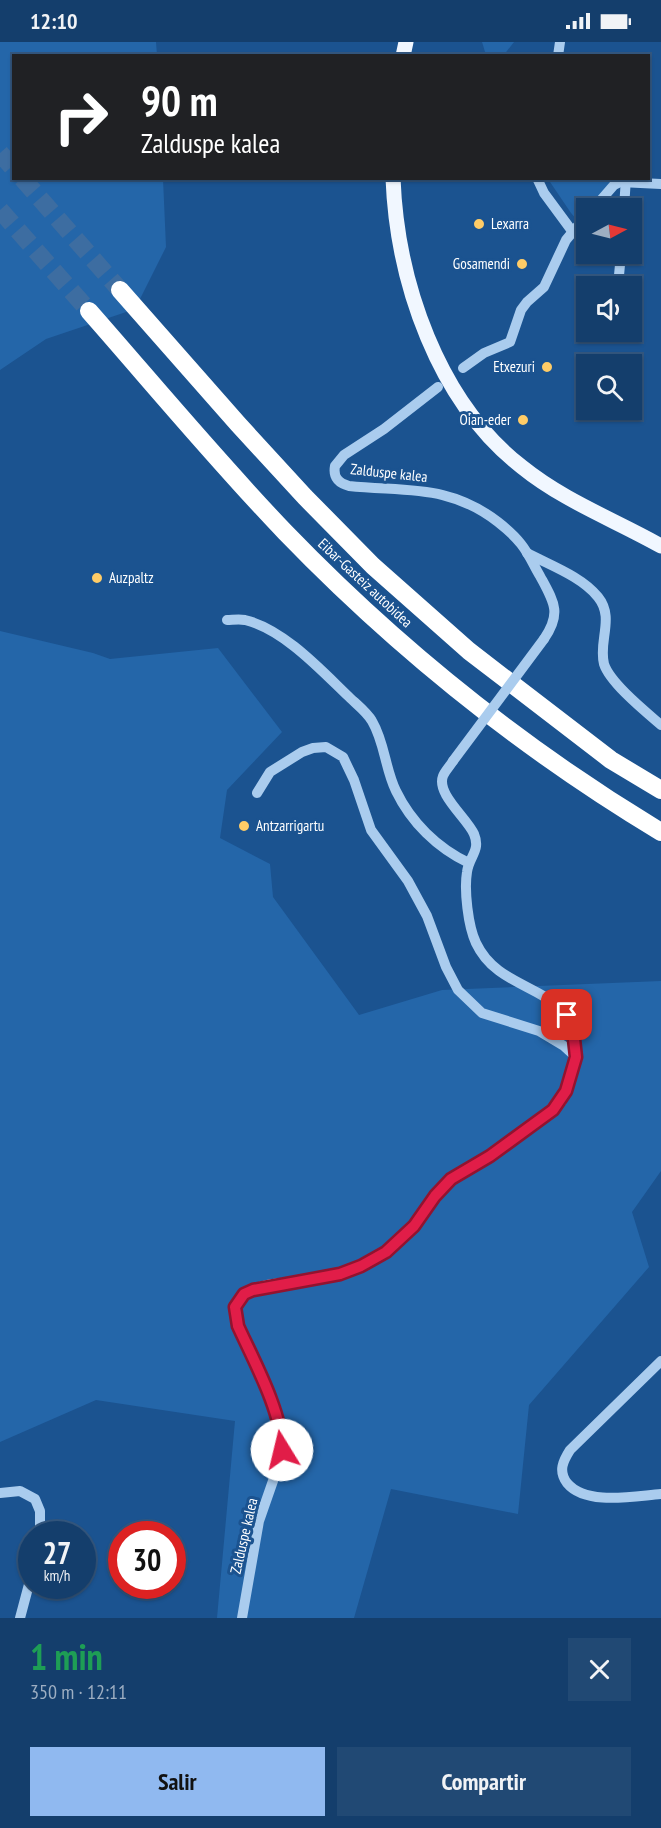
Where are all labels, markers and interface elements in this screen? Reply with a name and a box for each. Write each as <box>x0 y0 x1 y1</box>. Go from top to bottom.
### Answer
text: 12:10 <box>30 7 78 35</box>
text: 90 m <box>141 73 218 128</box>
icon: right <box>42 78 120 156</box>
text: Zalduspe kalea <box>141 126 280 160</box>
north arrow <box>576 198 642 264</box>
map controls <box>576 198 642 420</box>
place label: Lexarra <box>491 214 529 233</box>
marker: Lexarra <box>472 217 486 231</box>
place label: Gosamendi <box>453 254 510 273</box>
marker: Gosamendi <box>515 257 529 271</box>
button: sound <box>576 276 642 342</box>
button: search <box>576 354 642 420</box>
place label: Etxezuri <box>493 357 535 376</box>
marker: Etxezuri <box>540 360 554 374</box>
place label: Oian-eder <box>460 410 512 429</box>
marker: Oian-eder <box>516 413 530 427</box>
street label: Zalduspe kalea <box>350 459 428 486</box>
street label: Eibar-Gasteiz autobidea <box>314 534 417 631</box>
place label: Auzpaltz <box>109 568 154 587</box>
marker: Auzpaltz <box>90 571 104 585</box>
place label: Antzarrigartu <box>256 816 324 835</box>
marker: Antzarrigartu <box>237 819 251 833</box>
pin <box>541 989 592 1040</box>
icon: arrive <box>550 998 583 1031</box>
position arrow <box>250 1418 314 1482</box>
street label: Zalduspe kalea <box>226 1496 261 1576</box>
speed limit sign: 30 <box>108 1521 186 1599</box>
text: 27 <box>43 1533 71 1572</box>
text: km/h <box>44 1566 70 1585</box>
text: 1 min <box>30 1633 103 1680</box>
button: close <box>568 1638 631 1701</box>
text: 350 m · 12:11 <box>30 1679 127 1705</box>
button: Salir <box>30 1747 325 1816</box>
button: Compartir <box>337 1747 631 1816</box>

